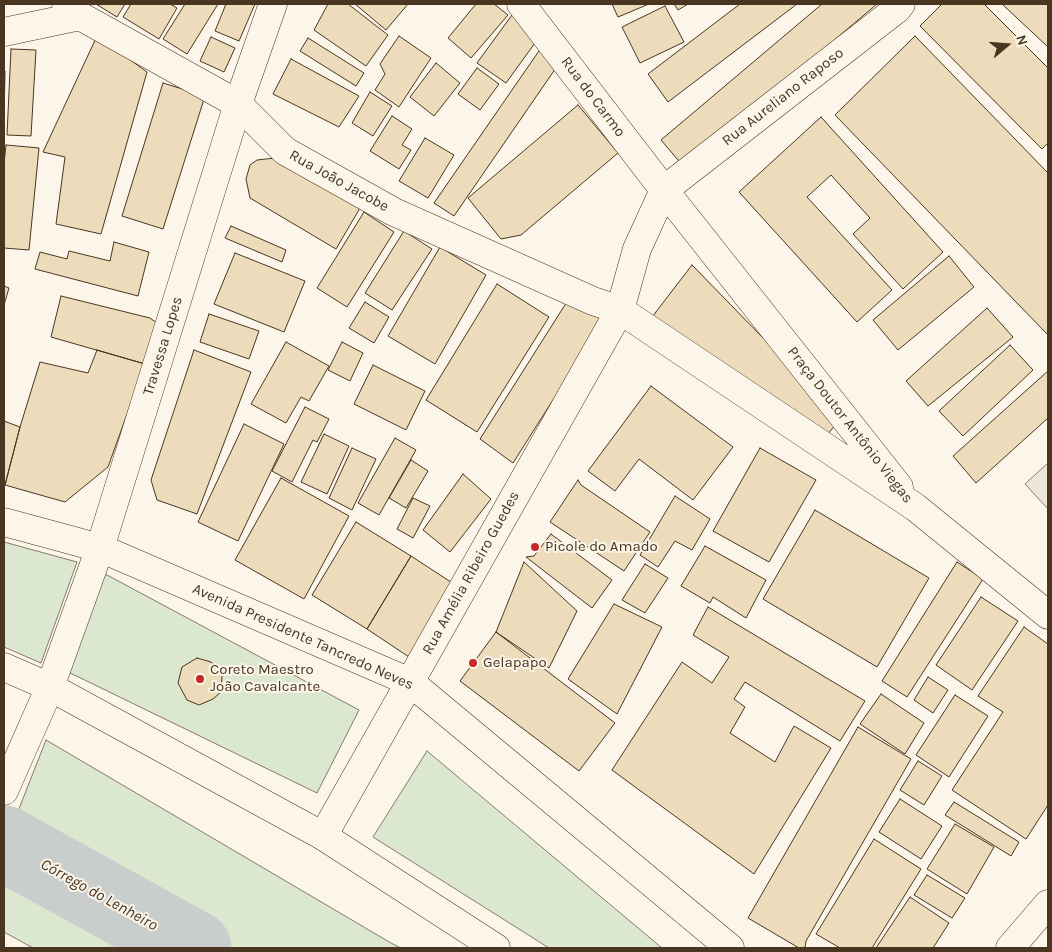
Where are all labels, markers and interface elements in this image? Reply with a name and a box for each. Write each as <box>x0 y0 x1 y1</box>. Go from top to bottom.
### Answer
north arrow <box>982 20 1032 70</box>
text: N <box>1012 33 1031 48</box>
street label: Rua Aureliano Raposo <box>719 44 847 150</box>
street label: Rua do Carmo <box>557 53 629 141</box>
street label: Rua João Jacobe <box>286 146 392 216</box>
street label: Travessa Lopes <box>139 294 187 398</box>
street label: Praça Doutor Antônio Viegas <box>783 343 917 507</box>
street label: Rua Amélia Ribeiro Guedes <box>419 488 523 658</box>
place label: Picole do Amado <box>545 538 658 556</box>
marker: Picole do Amado <box>529 541 541 553</box>
street label: Avenida Presidente Tancredo Neves <box>190 580 416 694</box>
place label: Gelapapo <box>483 654 547 672</box>
marker: Gelapapo <box>467 657 479 669</box>
place label: Coreto Maestro João Cavalcante <box>210 661 320 696</box>
marker: Coreto Maestro João Cavalcante <box>194 673 206 685</box>
water label: Córrego do Lenheiro <box>37 855 161 935</box>

